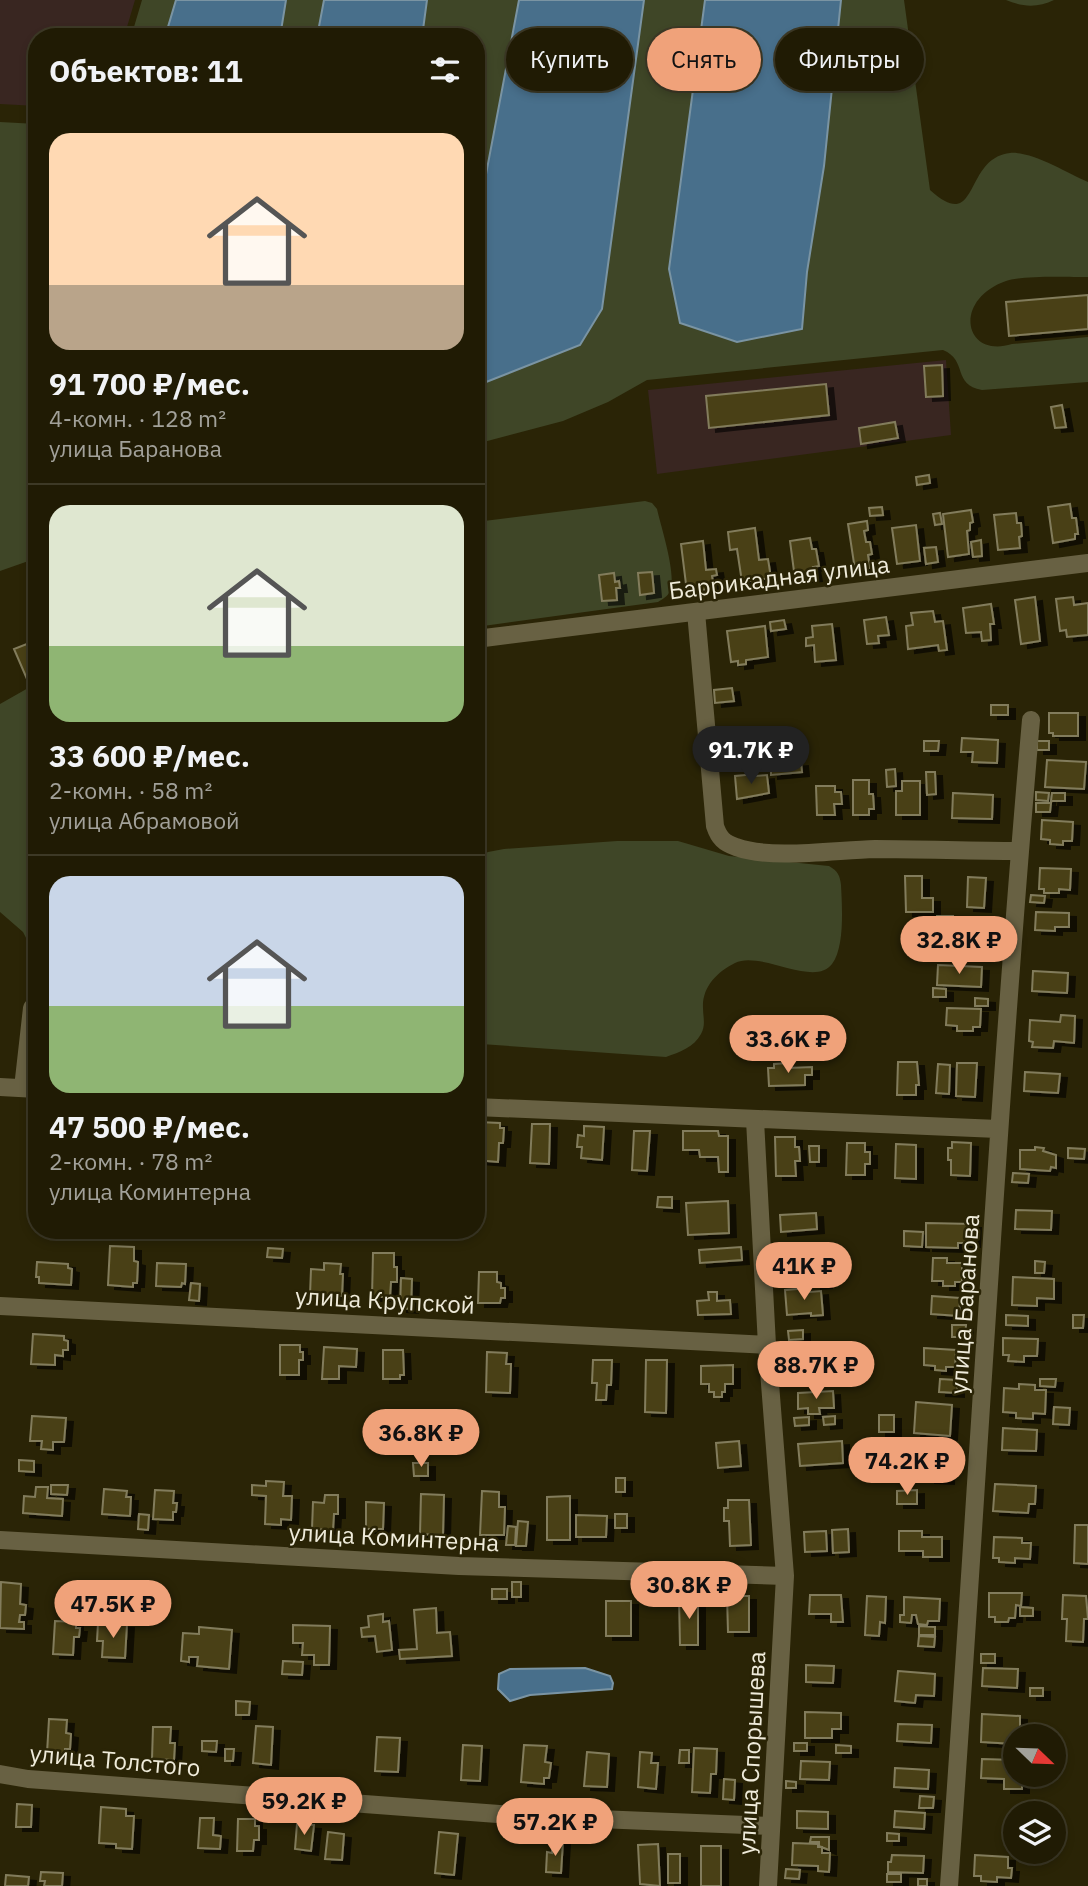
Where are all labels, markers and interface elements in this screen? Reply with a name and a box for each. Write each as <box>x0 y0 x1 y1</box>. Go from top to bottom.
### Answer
chip: Купить <box>506 28 633 91</box>
chip: Снять <box>647 28 761 91</box>
chip: Фильтры <box>775 28 924 91</box>
text: Объектов: 11 <box>49 51 243 90</box>
icon: filters <box>426 51 464 89</box>
icon: home <box>194 178 320 304</box>
text: 91 700 ₽/мес. <box>49 364 250 403</box>
text: 4-комн. · 128 m² <box>49 403 226 433</box>
text: улица Баранова <box>49 433 222 463</box>
street label: Баррикадная улица <box>667 548 892 606</box>
icon: home <box>194 550 320 676</box>
pin: 91.7K ₽ <box>686 726 816 786</box>
text: 91.7K ₽ <box>708 734 794 764</box>
text: 33 600 ₽/мес. <box>49 736 250 775</box>
text: 2-комн. · 58 m² <box>49 775 212 805</box>
text: улица Абрамовой <box>49 805 240 835</box>
pin: 32.8K ₽ <box>894 916 1024 976</box>
icon: home <box>194 921 320 1047</box>
text: 32.8K ₽ <box>916 924 1002 954</box>
pin: 33.6K ₽ <box>723 1016 853 1075</box>
text: 33.6K ₽ <box>745 1023 831 1053</box>
text: 47 500 ₽/мес. <box>49 1107 250 1146</box>
text: 2-комн. · 78 m² <box>49 1146 212 1176</box>
text: улица Коминтерна <box>49 1176 251 1206</box>
street label: улица Баранова <box>942 1213 986 1395</box>
pin: 41K ₽ <box>755 1242 853 1302</box>
text: 41K ₽ <box>772 1250 836 1280</box>
street label: улица Крупской <box>294 1279 476 1321</box>
pin: 88.7K ₽ <box>751 1342 881 1401</box>
text: 88.7K ₽ <box>773 1349 859 1379</box>
pin: 36.8K ₽ <box>356 1410 486 1469</box>
text: 36.8K ₽ <box>378 1417 464 1447</box>
pin: 74.2K ₽ <box>842 1438 972 1497</box>
text: 74.2K ₽ <box>864 1445 950 1475</box>
street label: улица Коминтерна <box>288 1516 500 1559</box>
pin: 30.8K ₽ <box>624 1562 754 1621</box>
text: 30.8K ₽ <box>646 1569 732 1599</box>
pin: 47.5K ₽ <box>48 1580 178 1640</box>
text: 47.5K ₽ <box>70 1588 156 1618</box>
street label: улица Спорышева <box>730 1650 772 1856</box>
north arrow <box>1003 1724 1066 1787</box>
map controls <box>1003 1724 1066 1864</box>
street label: улица Толстого <box>28 1737 202 1783</box>
pin: 59.2K ₽ <box>239 1778 369 1837</box>
text: 59.2K ₽ <box>261 1785 347 1815</box>
pin: 57.2K ₽ <box>490 1798 620 1858</box>
button: layers <box>1003 1801 1066 1864</box>
text: 57.2K ₽ <box>512 1806 598 1836</box>

